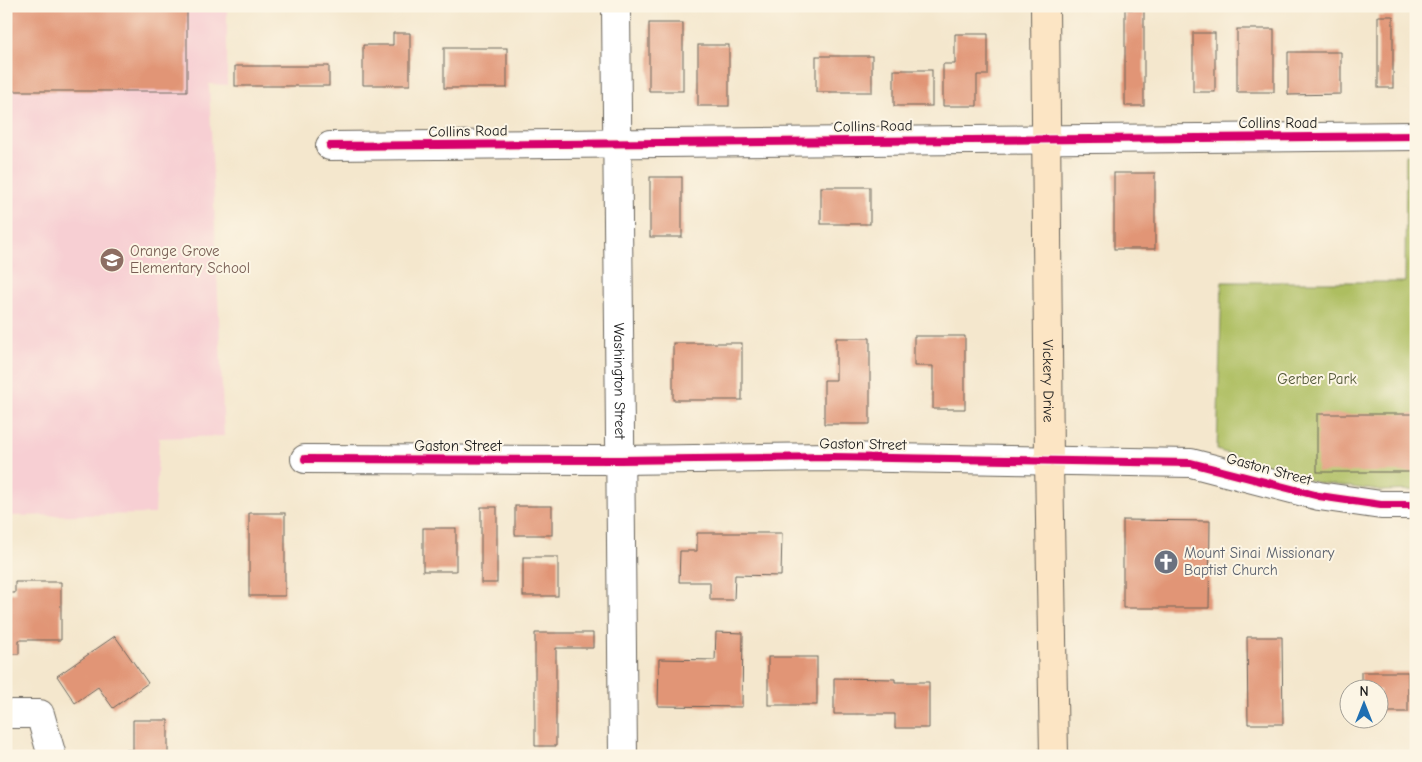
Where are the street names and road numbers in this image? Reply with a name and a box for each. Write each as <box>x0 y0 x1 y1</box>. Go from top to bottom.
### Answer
street label: Collins Road <box>1238 114 1318 132</box>
street label: Collins Road <box>833 116 913 136</box>
street label: Collins Road <box>428 121 508 141</box>
street label: Washington Street <box>610 323 629 440</box>
street label: Vickery Drive <box>1039 339 1058 423</box>
street label: Gaston Street <box>819 434 908 454</box>
street label: Gaston Street <box>414 437 502 455</box>
street label: Gaston Street <box>1224 449 1314 489</box>

